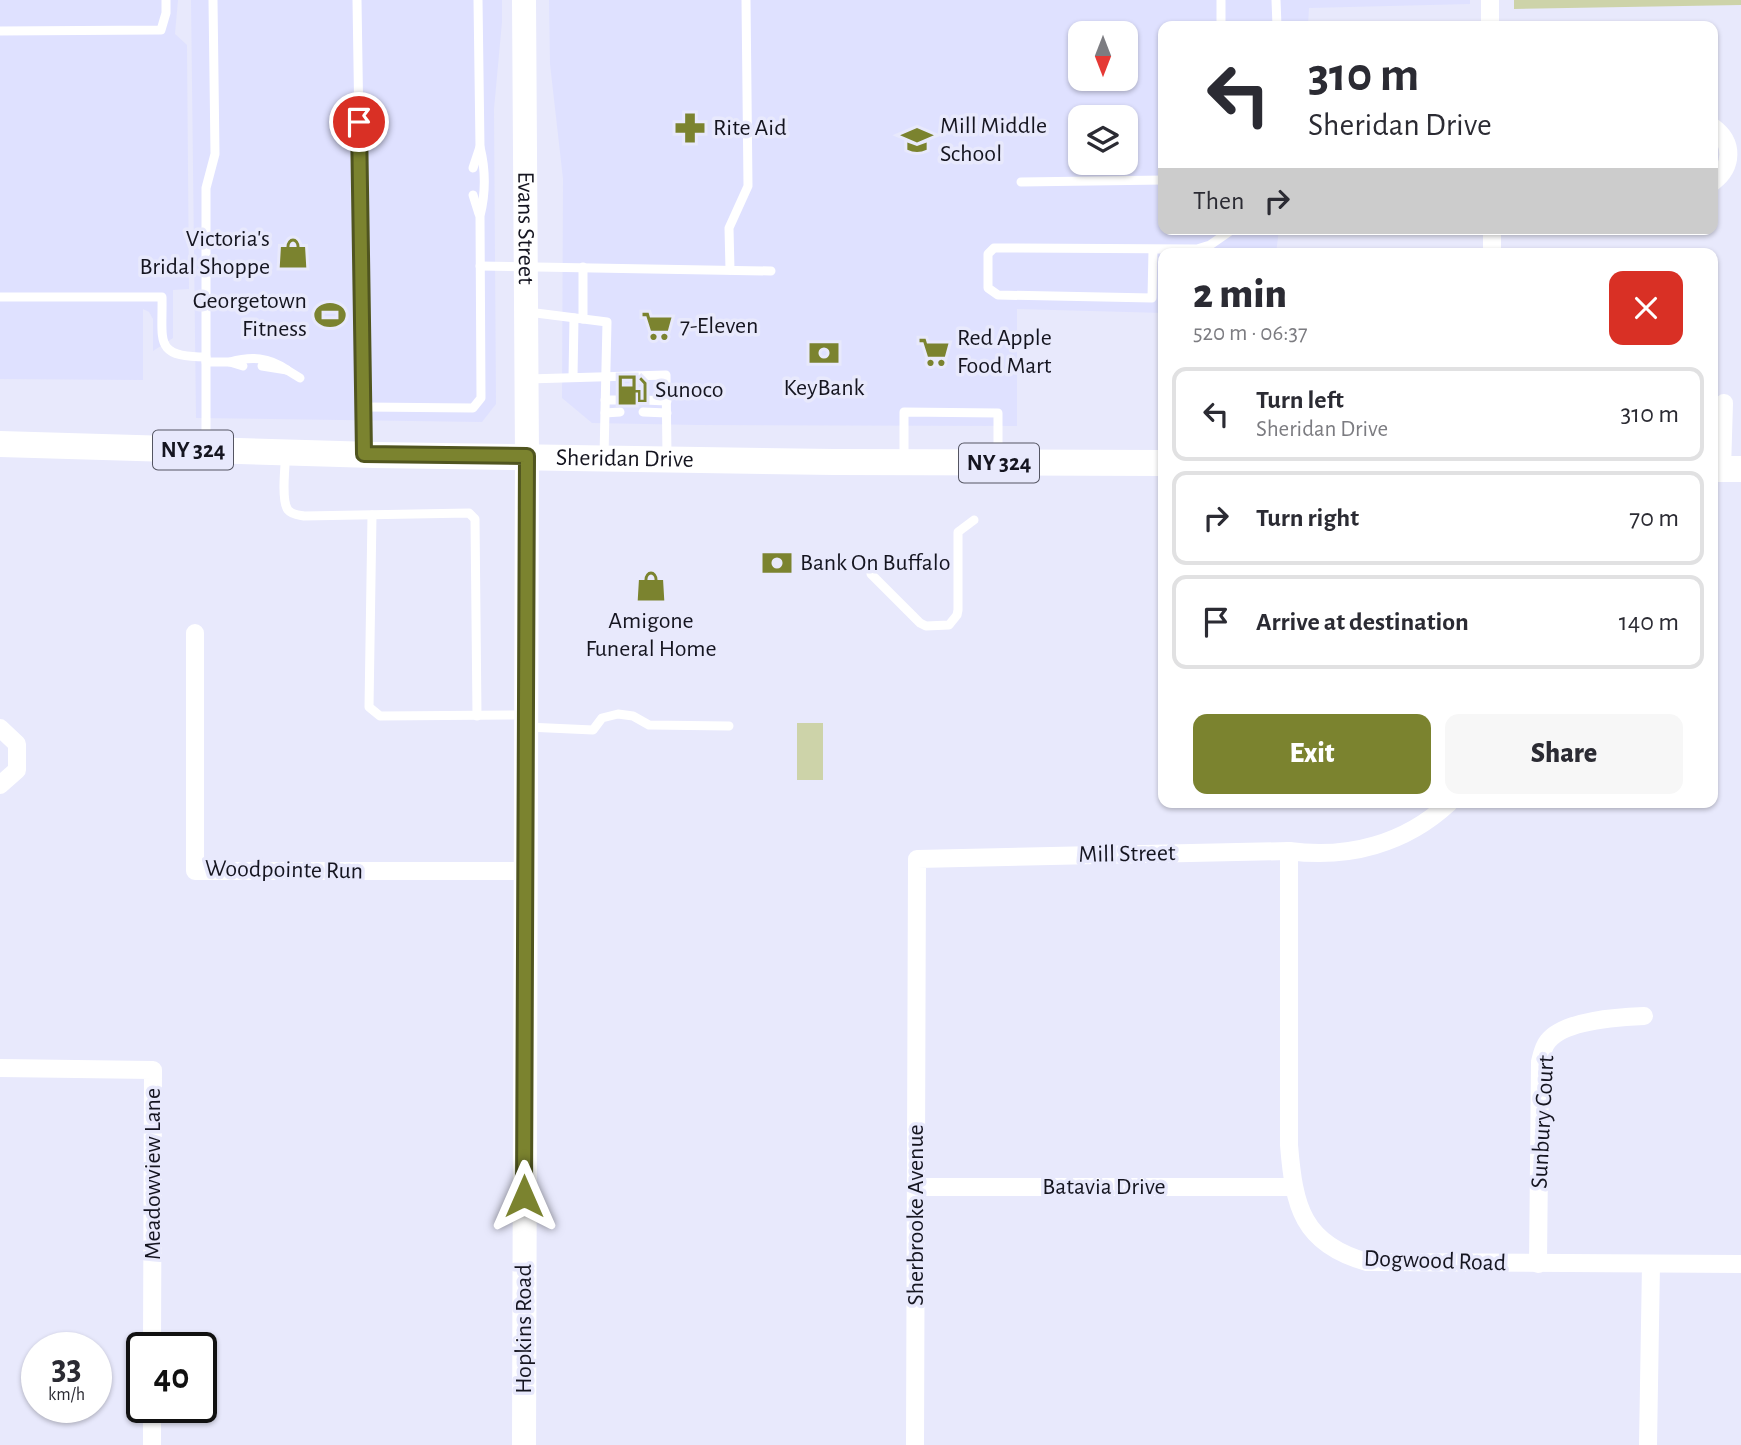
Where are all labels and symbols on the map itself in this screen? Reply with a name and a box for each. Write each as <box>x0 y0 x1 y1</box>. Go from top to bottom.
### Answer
north arrow <box>1068 21 1138 91</box>
pin <box>329 92 389 152</box>
pharmacy icon: Rite Aid <box>673 111 707 145</box>
place label: Mill Middle School <box>940 114 1047 166</box>
place label: Rite Aid <box>713 116 787 140</box>
school or university icon: Mill Middle School <box>900 123 934 157</box>
street label: Evans Street <box>513 171 538 285</box>
place label: Victoria's Bridal Shoppe <box>140 227 270 279</box>
shop icon: Victoria's Bridal Shoppe <box>276 236 310 270</box>
place label: Georgetown Fitness <box>193 289 307 341</box>
sports icon: Georgetown Fitness <box>313 298 347 332</box>
supermarket icon: 7-Eleven <box>640 309 674 343</box>
place label: 7-Eleven <box>680 314 758 338</box>
place label: Red Apple Food Mart <box>957 326 1052 378</box>
supermarket icon: Red Apple Food Mart <box>917 335 951 369</box>
bank icon: KeyBank <box>807 336 841 370</box>
fuel station icon: Sunoco <box>615 373 649 407</box>
place label: KeyBank <box>784 376 865 400</box>
place label: Sunoco <box>655 378 724 402</box>
road number: NY 324 <box>153 431 233 470</box>
road number: NY 324 <box>959 444 1039 482</box>
street label: Sheridan Drive <box>556 446 694 472</box>
bank icon: Bank On Buffalo <box>760 546 794 580</box>
place label: Bank On Buffalo <box>800 551 951 575</box>
shop icon: Amigone Funeral Home <box>634 569 668 603</box>
place label: Amigone Funeral Home <box>586 609 716 661</box>
street label: Mill Street <box>1078 841 1176 867</box>
street label: Woodpointe Run <box>205 857 363 883</box>
street label: Sunbury Court <box>1528 1054 1558 1189</box>
street label: Meadowview Lane <box>141 1088 165 1260</box>
street label: Sherbrooke Avenue <box>904 1124 928 1306</box>
position arrow <box>487 1159 561 1233</box>
street label: Batavia Drive <box>1042 1175 1166 1199</box>
street label: Dogwood Road <box>1363 1247 1507 1275</box>
street label: Hopkins Road <box>512 1264 536 1394</box>
speed limit sign: 40 <box>126 1332 217 1423</box>

